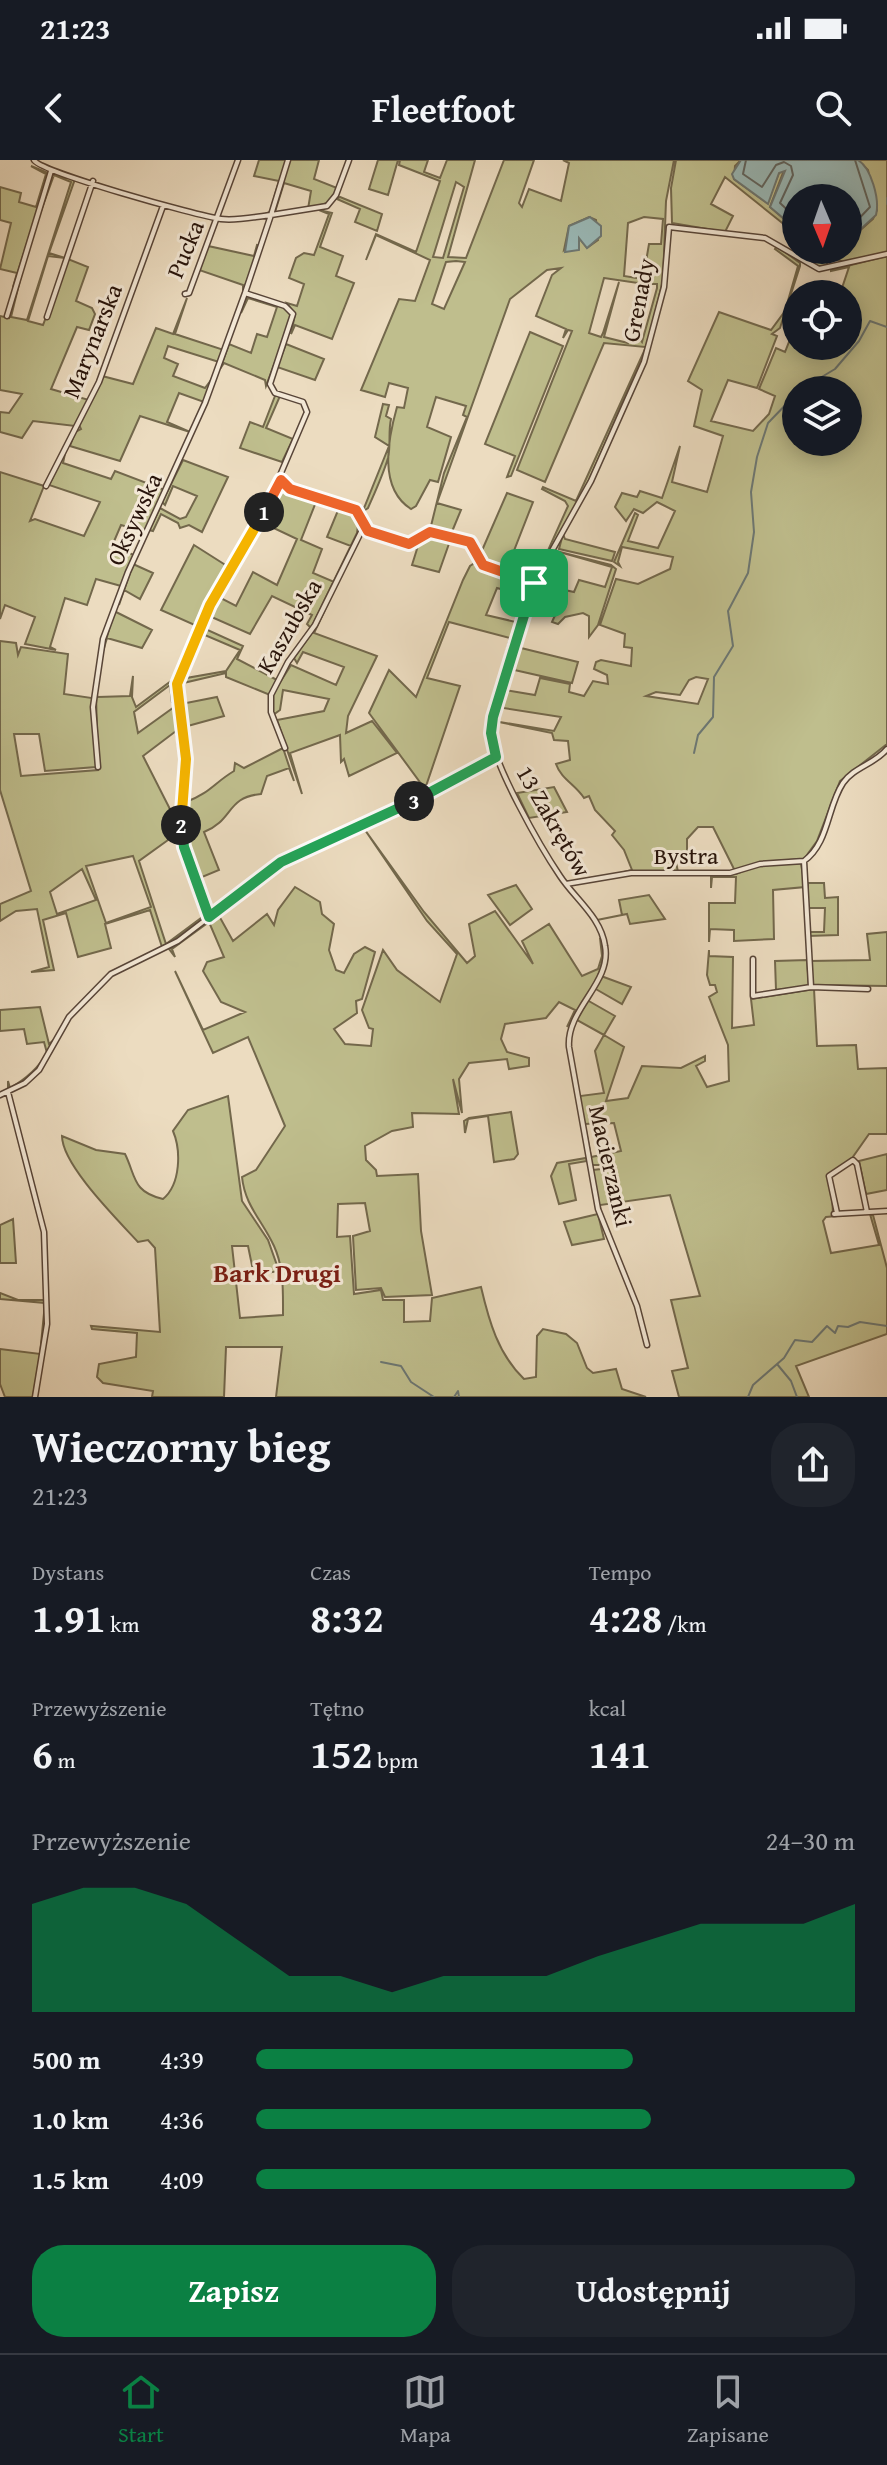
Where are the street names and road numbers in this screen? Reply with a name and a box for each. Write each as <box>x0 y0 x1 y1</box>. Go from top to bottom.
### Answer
street label: Pucka <box>157 214 213 283</box>
street label: Grenady <box>613 255 663 345</box>
street label: Marynarska <box>53 278 131 403</box>
street label: Oksywska <box>97 466 171 571</box>
street label: Kaszubska <box>248 572 330 680</box>
street label: 13 Zakrętów <box>508 759 600 883</box>
street label: Bystra <box>654 838 719 873</box>
street label: Macierzanki <box>580 1102 642 1231</box>

